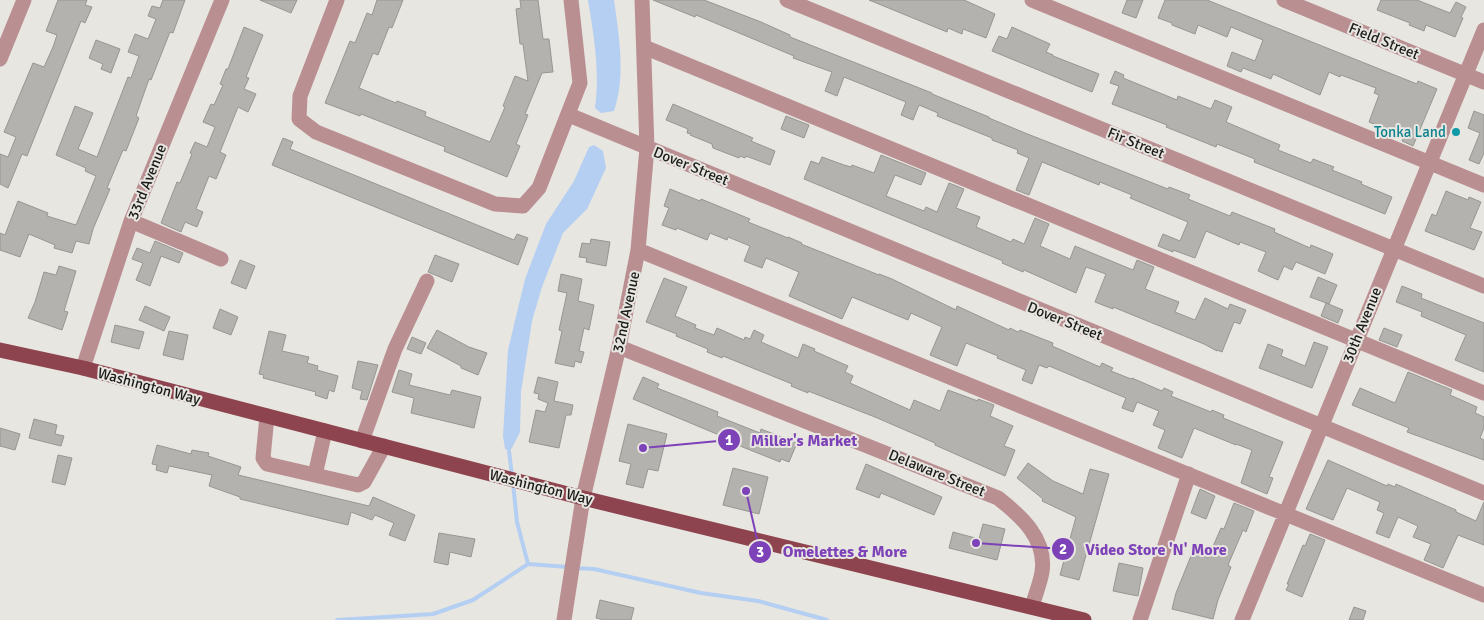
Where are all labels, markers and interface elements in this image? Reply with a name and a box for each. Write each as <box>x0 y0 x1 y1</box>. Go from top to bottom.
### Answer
street label: Field Street <box>1346 19 1422 63</box>
street label: Fir Street <box>1105 123 1167 163</box>
place label: Tonka Land <box>1374 123 1446 141</box>
marker: Tonka Land <box>1450 126 1462 138</box>
street label: 33rd Avenue <box>124 142 170 222</box>
street label: Dover Street <box>651 143 731 189</box>
street label: 32nd Avenue <box>609 270 643 354</box>
street label: 30th Avenue <box>1339 285 1385 365</box>
street label: Dover Street <box>1025 298 1105 344</box>
street label: Washington Way <box>96 364 202 408</box>
callout: Miller's Market <box>716 425 868 456</box>
text: 1 <box>725 431 733 449</box>
text: Miller's Market <box>751 431 857 451</box>
street label: Delaware Street <box>886 445 988 501</box>
street label: Washington Way <box>488 465 594 509</box>
callout: Video Store 'N' More <box>1050 534 1237 565</box>
callout: Omelettes & More <box>747 536 917 567</box>
text: 2 <box>1059 540 1067 558</box>
text: Video Store 'N' More <box>1085 540 1227 560</box>
text: Omelettes & More <box>783 542 907 562</box>
text: 3 <box>756 543 764 561</box>

